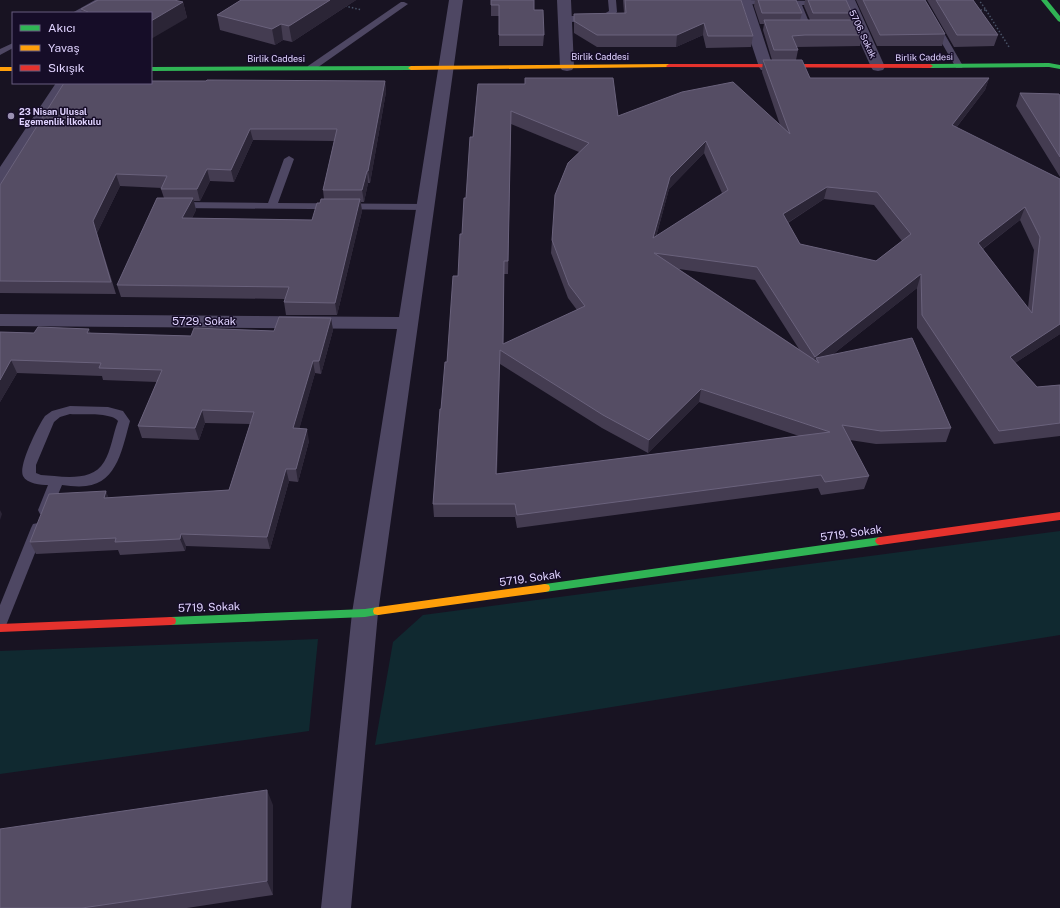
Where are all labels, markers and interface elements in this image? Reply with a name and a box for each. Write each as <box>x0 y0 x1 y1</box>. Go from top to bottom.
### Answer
street label: 5706. Sokak <box>847 8 879 60</box>
legend <box>12 12 152 84</box>
text: Akıcı <box>48 21 76 35</box>
text: Yavaş <box>48 41 80 55</box>
street label: Birlik Caddesi <box>571 51 629 62</box>
street label: Birlik Caddesi <box>895 51 953 63</box>
street label: Birlik Caddesi <box>247 53 305 64</box>
text: Sıkışık <box>48 61 85 75</box>
place label: 23 Nisan Ulusal Egemenlik İlkokulu <box>19 106 101 127</box>
marker: 23 Nisan Ulusal Egemenlik İlkokulu <box>6 111 16 121</box>
street label: 5729. Sokak <box>172 315 236 327</box>
street label: 5719. Sokak <box>819 523 883 543</box>
street label: 5719. Sokak <box>498 568 562 588</box>
street label: 5719. Sokak <box>178 600 240 614</box>

